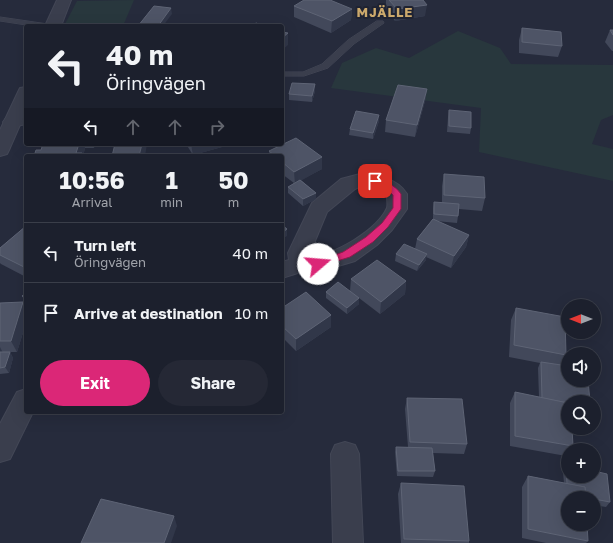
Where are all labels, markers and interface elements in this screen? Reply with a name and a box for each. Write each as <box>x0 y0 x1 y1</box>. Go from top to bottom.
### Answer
district label: MJÄLLE <box>357 4 413 20</box>
text: 40 m <box>106 38 173 71</box>
icon: left <box>40 40 92 92</box>
text: Öringvägen <box>106 72 206 94</box>
icon: left <box>80 116 102 138</box>
icon: ahead <box>122 116 144 138</box>
icon: ahead <box>164 116 186 138</box>
icon: right <box>206 116 228 138</box>
pin <box>358 164 392 198</box>
text: 10:56 <box>59 165 125 194</box>
text: 1 <box>165 165 178 194</box>
text: 50 <box>218 165 249 194</box>
icon: arrive <box>364 170 386 192</box>
text: Arrival <box>72 194 112 210</box>
text: min <box>160 194 183 210</box>
text: m <box>228 194 239 210</box>
text: Turn left <box>74 236 136 254</box>
icon: left <box>40 242 62 264</box>
position arrow <box>297 243 339 285</box>
text: 40 m <box>233 244 268 262</box>
text: Öringvägen <box>74 254 146 270</box>
north arrow <box>561 299 601 339</box>
map controls <box>561 299 601 531</box>
icon: arrive <box>40 302 62 324</box>
text: Arrive at destination <box>74 304 223 322</box>
text: 10 m <box>235 304 268 322</box>
button: sound <box>561 347 601 387</box>
button: Exit <box>40 360 150 406</box>
button: Share <box>158 360 268 406</box>
button: search <box>561 395 601 435</box>
button: + <box>561 443 601 483</box>
button: − <box>561 491 601 531</box>

